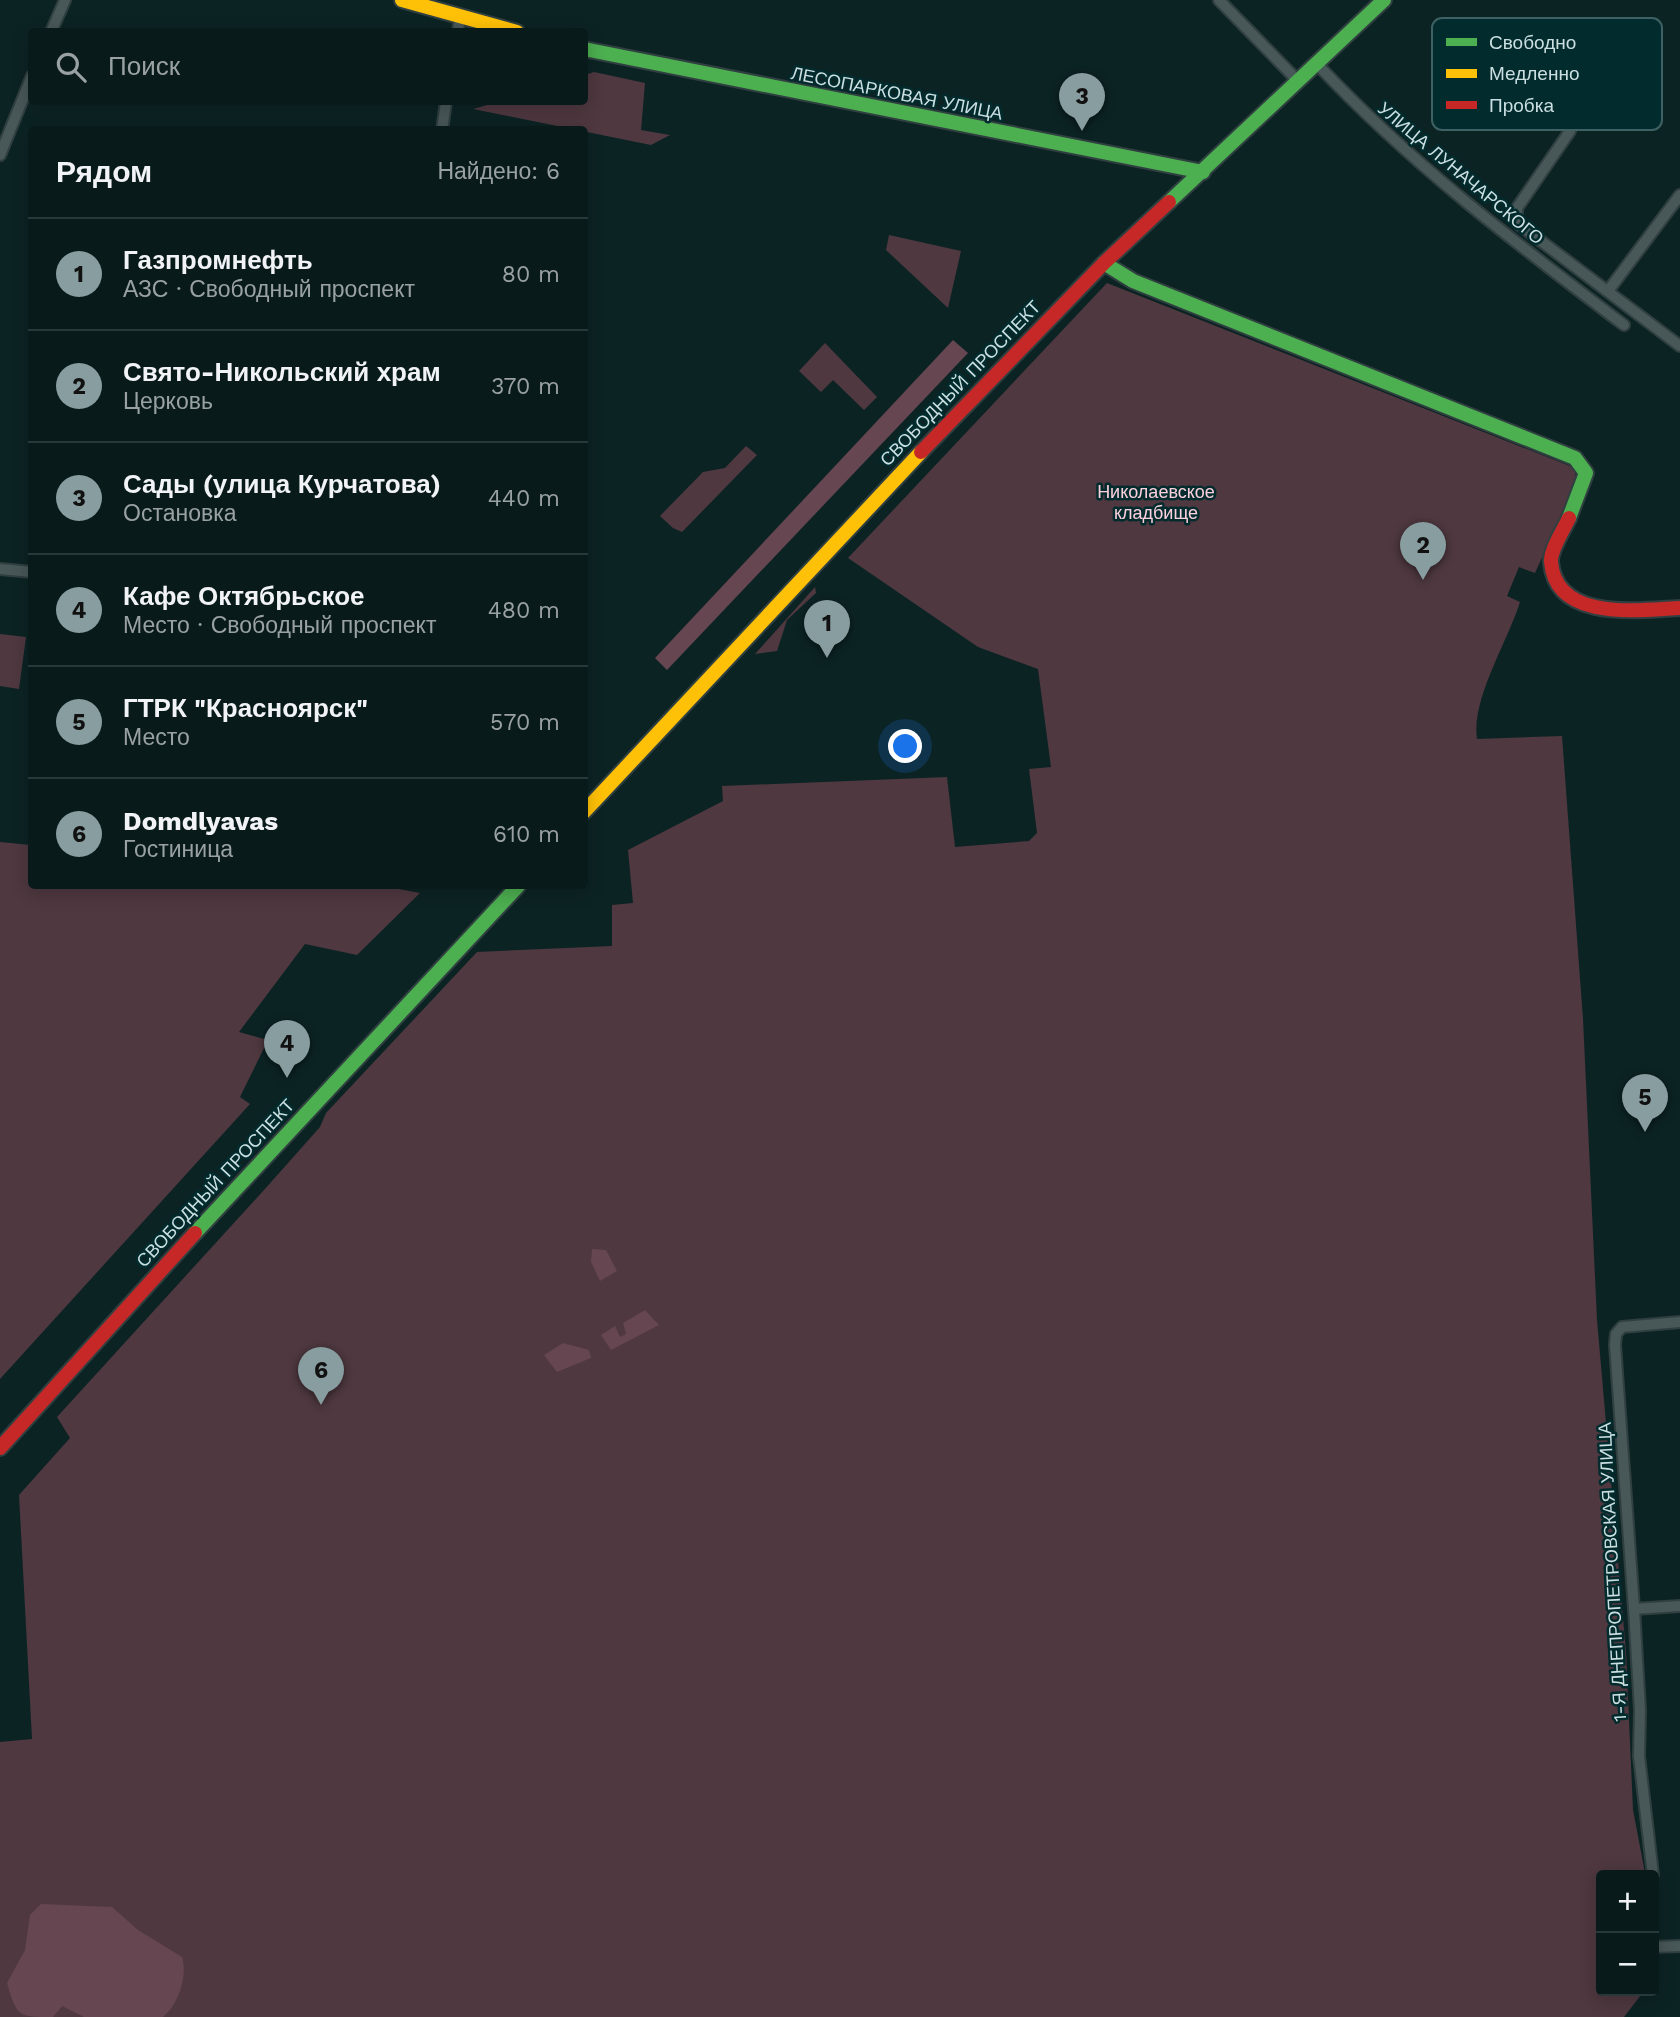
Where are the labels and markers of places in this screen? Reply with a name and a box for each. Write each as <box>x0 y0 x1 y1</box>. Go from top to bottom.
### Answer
pin: 3 <box>1059 73 1105 131</box>
pin: 2 <box>1400 522 1446 580</box>
pin: 1 <box>804 600 850 658</box>
pin: 4 <box>264 1020 310 1078</box>
pin: 5 <box>1622 1074 1668 1132</box>
pin: 6 <box>298 1347 344 1405</box>

